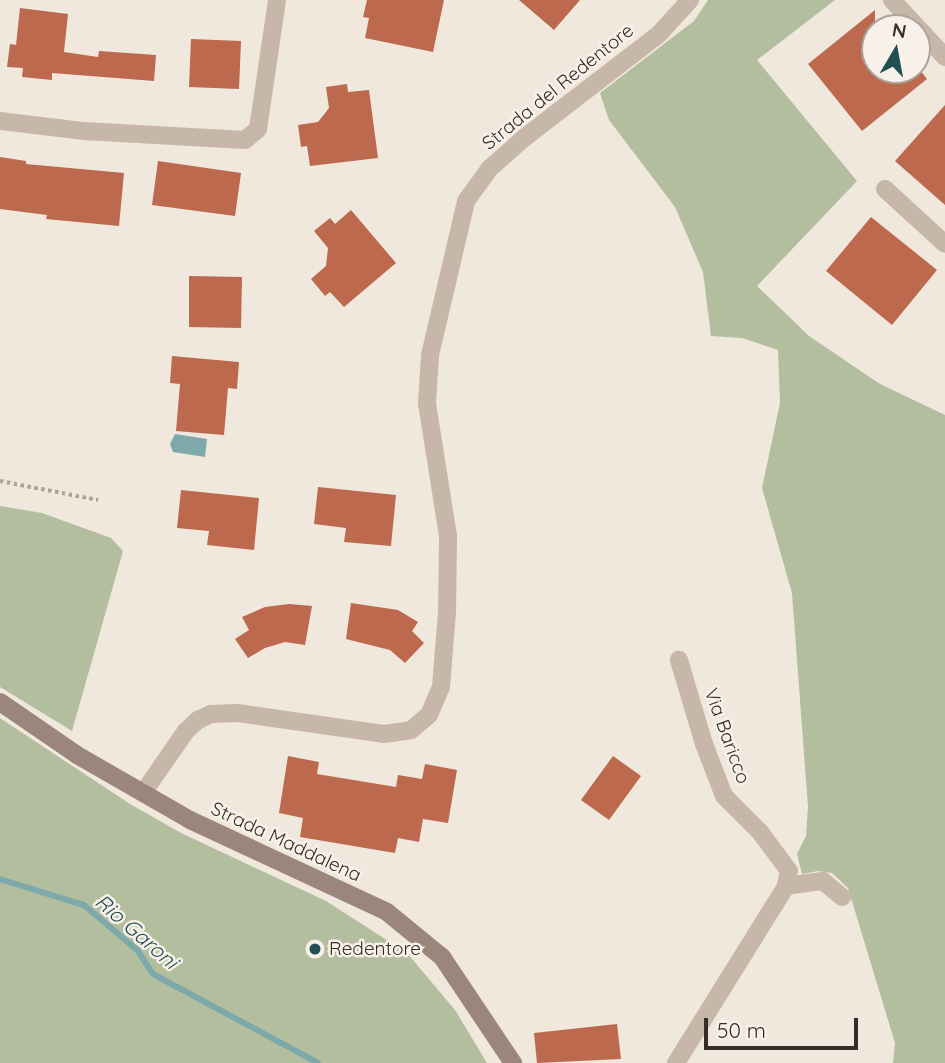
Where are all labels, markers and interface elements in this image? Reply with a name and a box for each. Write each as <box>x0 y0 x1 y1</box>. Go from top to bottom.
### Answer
north arrow <box>861 14 931 84</box>
text: N <box>890 17 908 43</box>
street label: Strada del Redentore <box>478 19 638 155</box>
street label: Via Baricco <box>699 685 755 787</box>
street label: Strada Maddalena <box>207 797 365 887</box>
water label: Rio Garoni <box>90 888 184 974</box>
place label: Redentore <box>329 938 421 960</box>
marker: Redentore <box>307 941 323 957</box>
scale bar <box>707 1004 861 1048</box>
text: 50 m <box>717 1017 766 1043</box>

